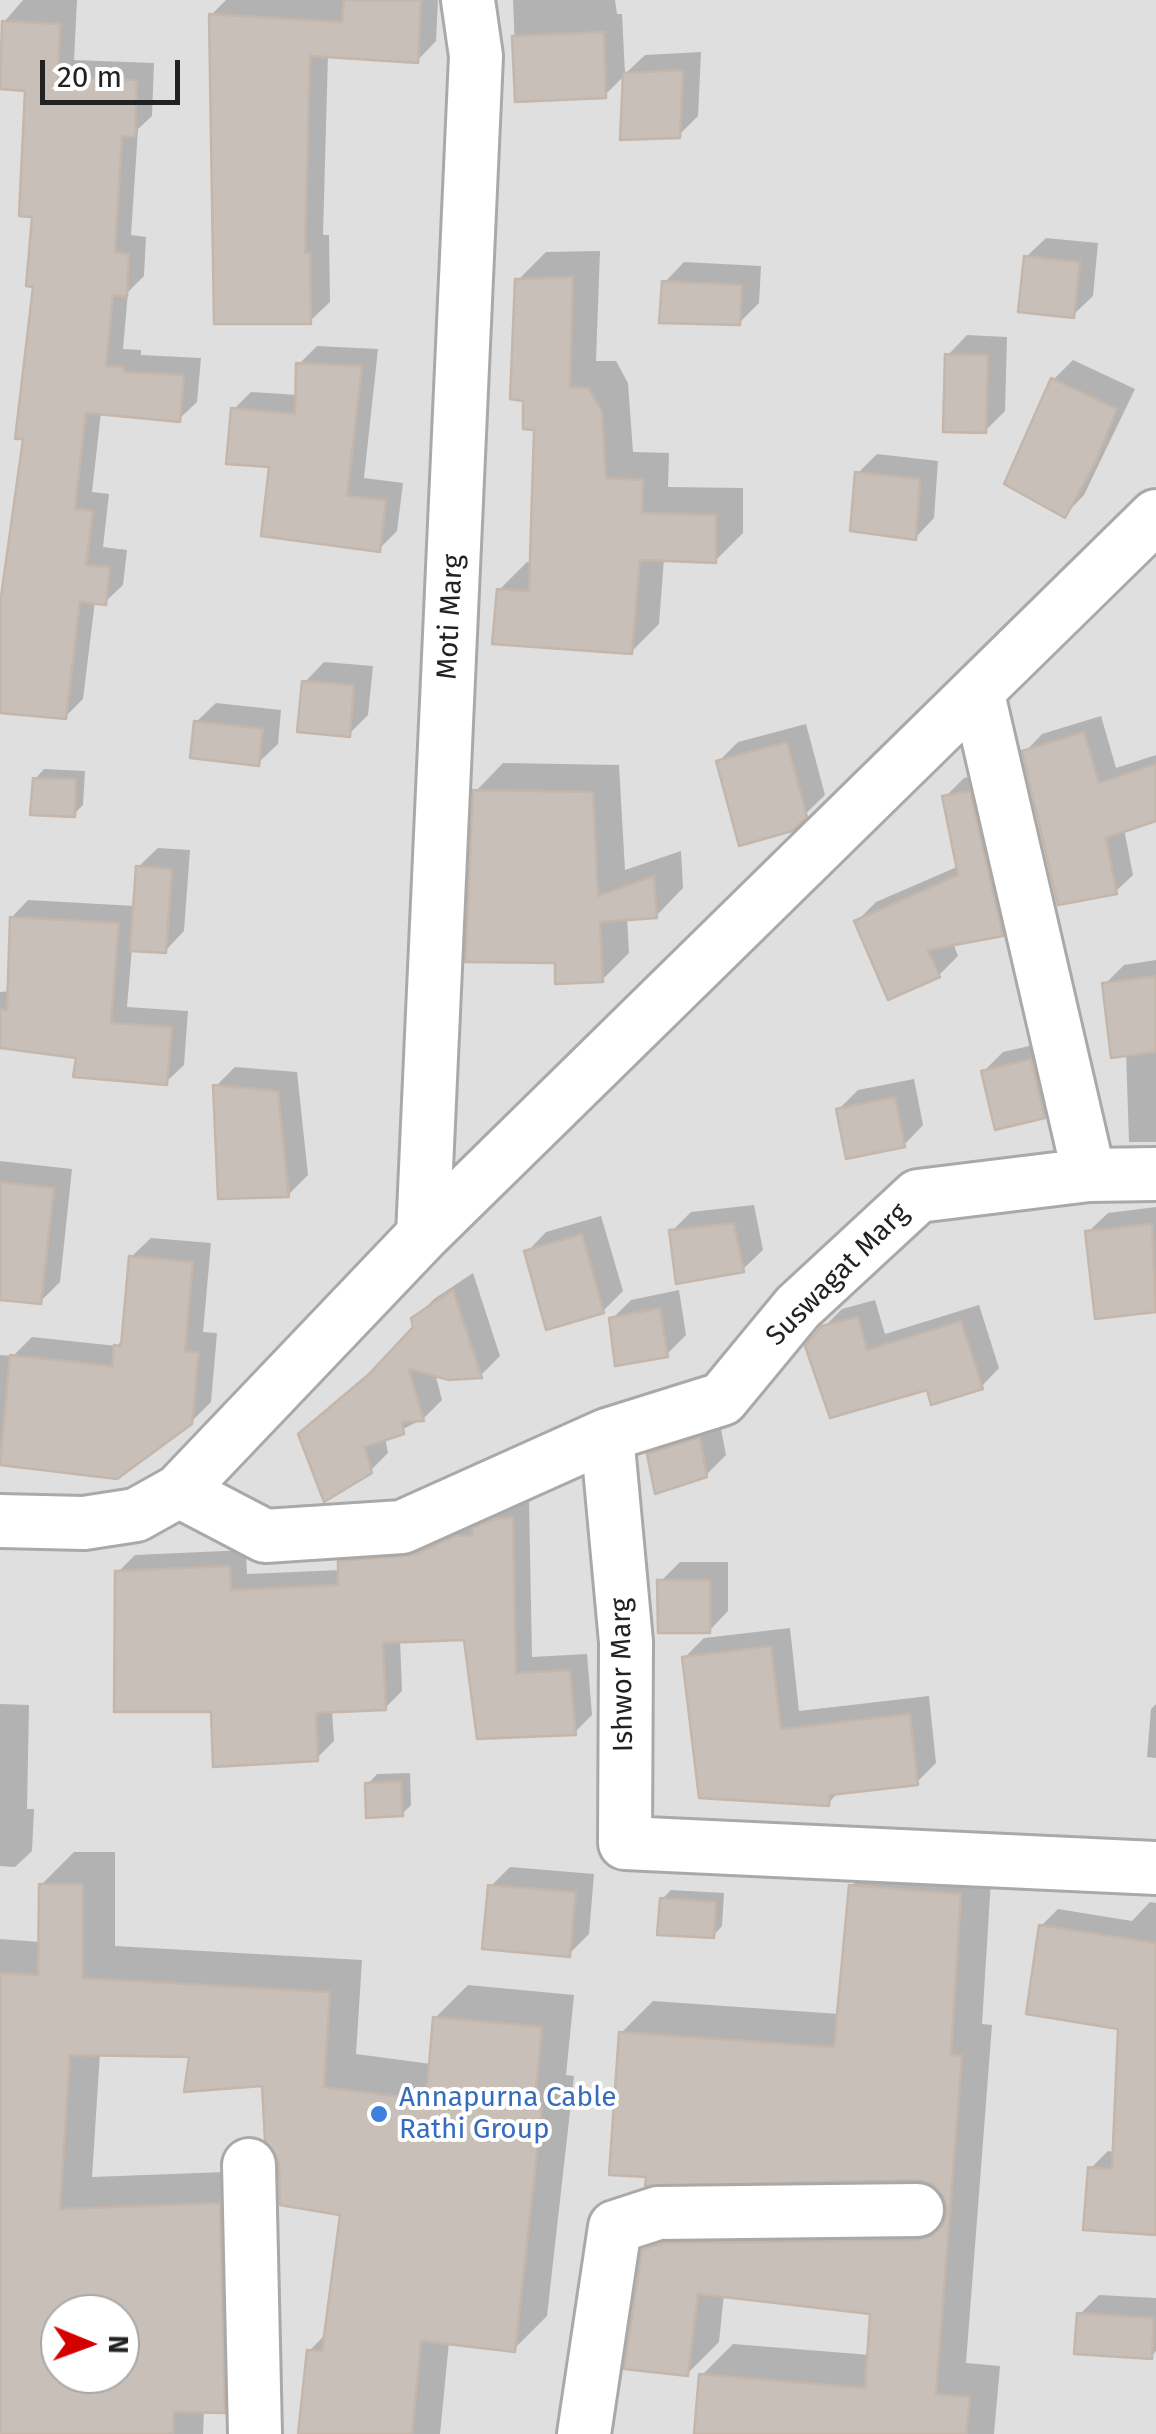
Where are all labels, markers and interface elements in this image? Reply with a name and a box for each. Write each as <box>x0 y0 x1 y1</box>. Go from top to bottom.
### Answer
scale bar <box>45 40 185 102</box>
text: 20 m <box>57 59 122 95</box>
street label: Moti Marg <box>431 553 471 681</box>
street label: Suswagat Marg <box>760 1197 916 1353</box>
street label: Ishwor Marg <box>605 1598 641 1752</box>
place label: Annapurna Cable Rathi Group <box>399 2081 616 2147</box>
marker: Annapurna Cable Rathi Group <box>368 2103 390 2125</box>
north arrow <box>40 2294 140 2394</box>
text: N <box>102 2335 135 2354</box>

